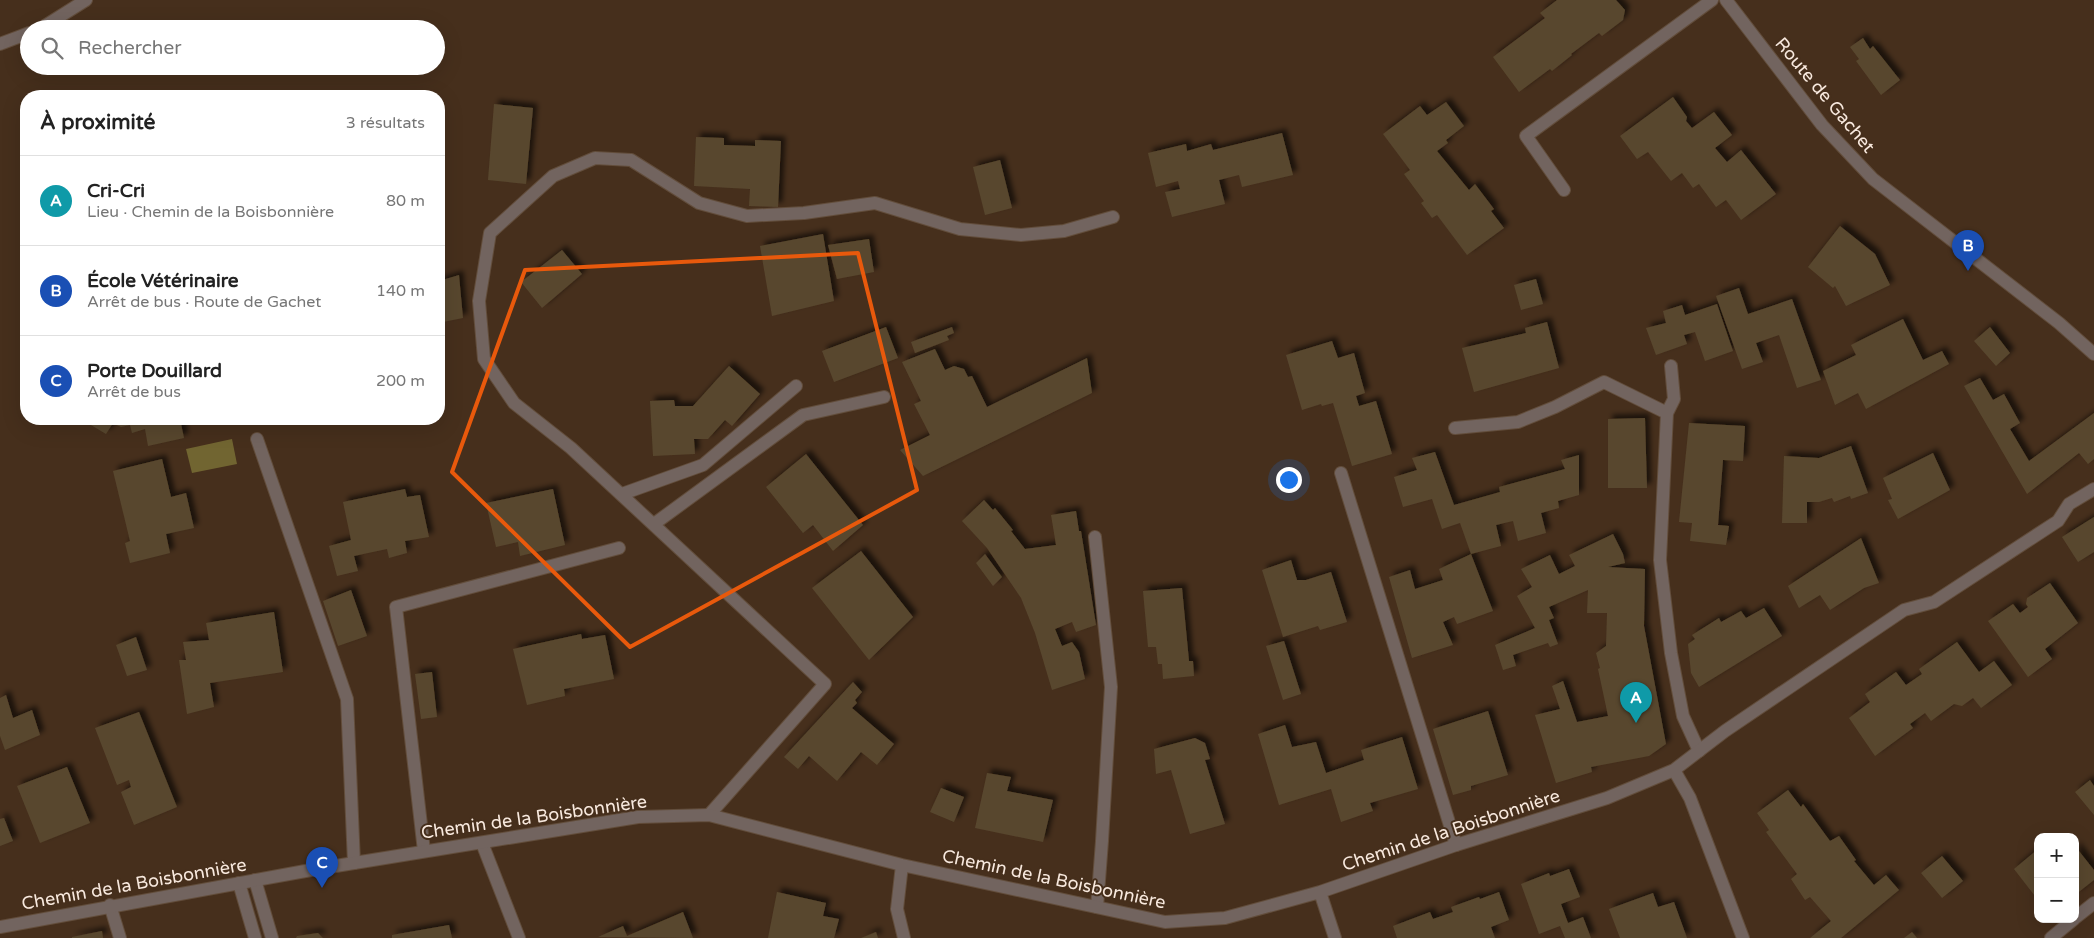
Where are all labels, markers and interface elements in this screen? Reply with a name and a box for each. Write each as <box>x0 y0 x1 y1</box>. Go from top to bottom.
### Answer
search box <box>20 20 445 75</box>
street label: Route de Gachet <box>1770 33 1880 157</box>
icon: search <box>38 34 66 62</box>
text: Rechercher <box>78 37 181 59</box>
text: À proximité <box>40 110 155 135</box>
text: 3 résultats <box>346 113 425 133</box>
text: Cri-Cri <box>87 180 145 202</box>
text: A <box>50 191 62 211</box>
text: 80 m <box>386 191 425 211</box>
text: Lieu · Chemin de la Boisbonnière <box>87 202 334 222</box>
pin: B <box>1952 230 1984 271</box>
text: École Vétérinaire <box>87 270 238 292</box>
text: B <box>50 281 62 301</box>
text: 140 m <box>376 281 425 301</box>
text: Arrêt de bus · Route de Gachet <box>87 292 321 312</box>
text: Porte Douillard <box>87 360 222 382</box>
text: C <box>50 371 62 391</box>
text: 200 m <box>376 371 425 391</box>
text: Arrêt de bus <box>87 382 181 402</box>
your location <box>1276 467 1302 493</box>
pin: A <box>1620 682 1652 723</box>
street label: Chemin de la Boisbonnière <box>1339 784 1563 876</box>
street label: Chemin de la Boisbonnière <box>420 790 648 844</box>
map controls <box>2034 833 2079 923</box>
button: + <box>2034 833 2079 878</box>
street label: Chemin de la Boisbonnière <box>940 845 1168 913</box>
pin: C <box>306 847 338 888</box>
street label: Chemin de la Boisbonnière <box>20 853 248 915</box>
button: − <box>2034 878 2079 923</box>

